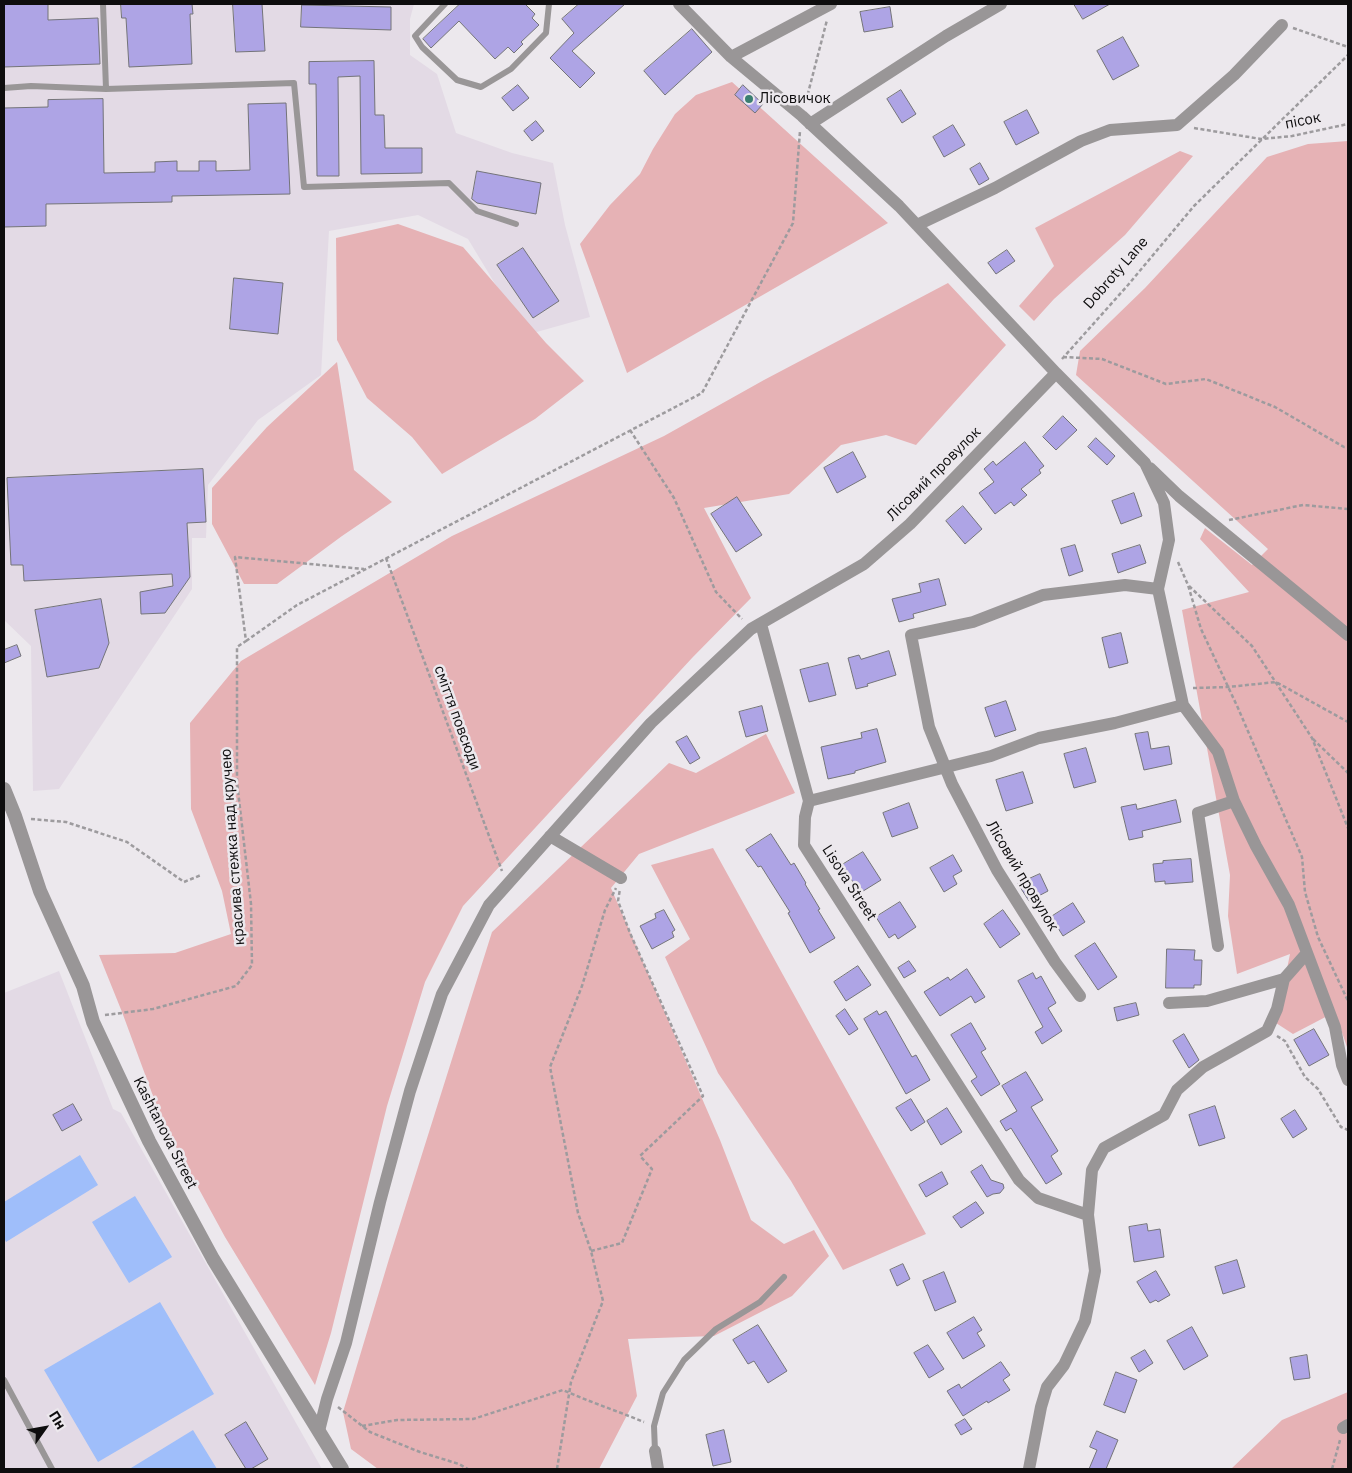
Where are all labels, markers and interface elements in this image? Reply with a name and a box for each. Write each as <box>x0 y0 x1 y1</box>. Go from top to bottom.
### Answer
place label: Лісовичок <box>759 90 831 108</box>
marker: Лісовичок <box>743 93 755 105</box>
street label: пісок <box>1283 109 1323 133</box>
street label: Dobroty Lane <box>1080 233 1152 313</box>
street label: Лісовий провулок <box>883 423 985 525</box>
street label: сміття повсюди <box>430 663 484 773</box>
street label: красива стежка над кручею <box>217 748 249 946</box>
street label: Лісовий провулок <box>982 817 1062 935</box>
street label: Lisova Street <box>818 842 880 924</box>
street label: Kashtanova Street <box>129 1074 201 1192</box>
north arrow <box>20 1403 70 1453</box>
text: Пн <box>45 1407 70 1433</box>

